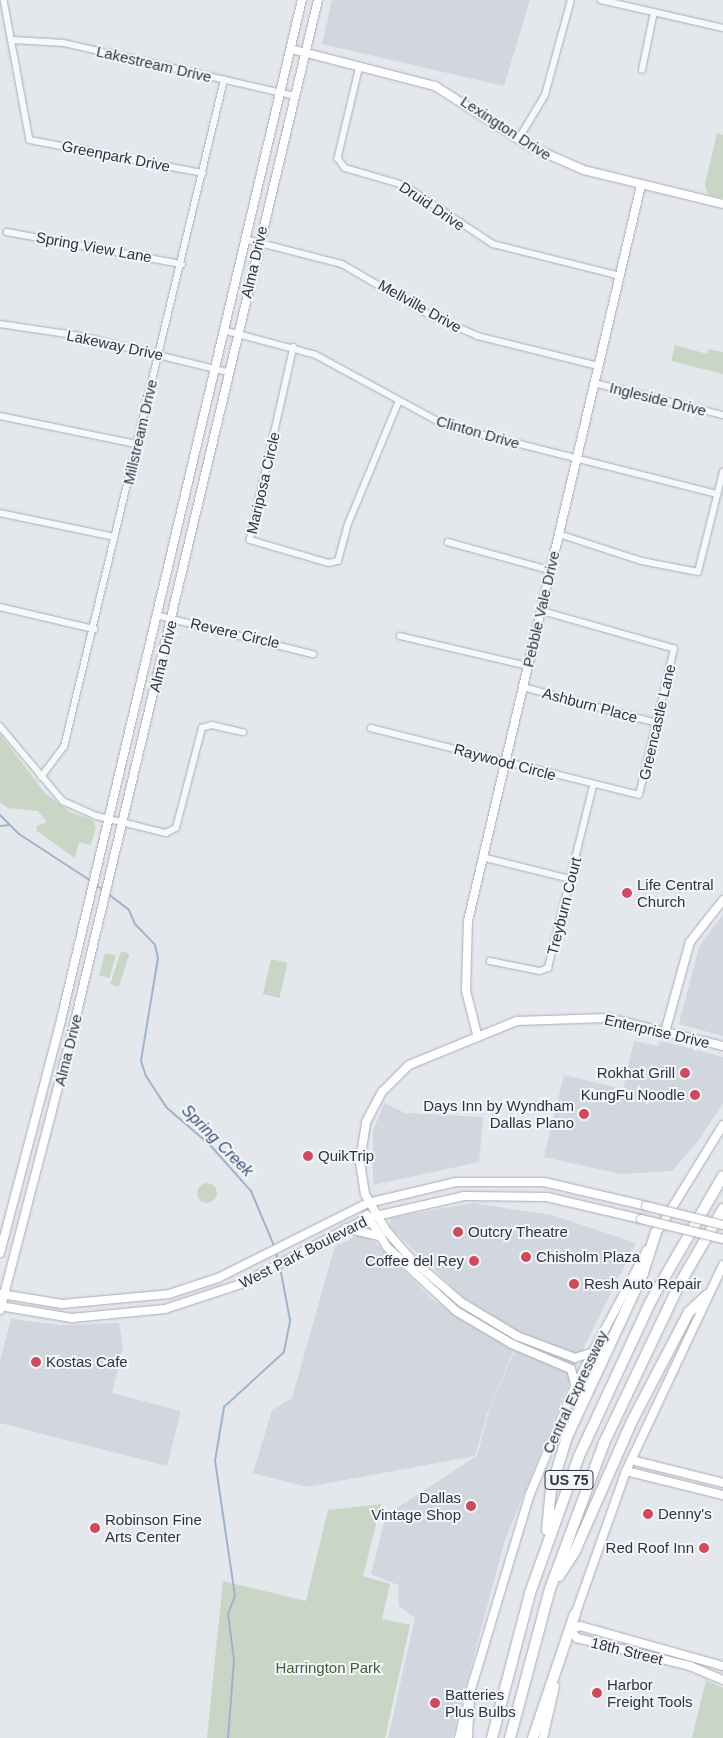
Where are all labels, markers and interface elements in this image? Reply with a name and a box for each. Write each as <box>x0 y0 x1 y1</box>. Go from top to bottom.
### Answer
street label: Lakestream Drive <box>95 42 213 86</box>
street label: Lexington Drive <box>457 92 555 164</box>
street label: Greenpark Drive <box>60 137 172 175</box>
street label: Druid Drive <box>396 178 468 234</box>
street label: Alma Drive <box>237 224 271 300</box>
street label: Spring View Lane <box>35 228 153 266</box>
street label: Mellville Drive <box>375 276 465 336</box>
street label: Lakeway Drive <box>65 326 165 364</box>
street label: Millstream Drive <box>119 378 161 486</box>
street label: Ingleside Drive <box>608 378 708 420</box>
street label: Clinton Drive <box>434 412 522 452</box>
street label: Mariposa Circle <box>243 430 283 536</box>
street label: Pebble Vale Drive <box>519 549 563 669</box>
street label: Revere Circle <box>189 614 281 652</box>
street label: Alma Drive <box>145 618 181 694</box>
street label: Greencastle Lane <box>635 662 679 782</box>
street label: Ashburn Place <box>541 684 639 726</box>
street label: Raywood Circle <box>452 740 558 784</box>
street label: Treyburn Court <box>543 855 585 957</box>
place label: Life Central Church <box>637 875 714 910</box>
marker: Life Central Church <box>621 887 633 899</box>
street label: Enterprise Drive <box>603 1010 711 1052</box>
street label: Alma Drive <box>50 1012 86 1088</box>
place label: Rokhat Grill <box>597 1064 675 1082</box>
marker: Rokhat Grill <box>679 1067 691 1079</box>
place label: KungFu Noodle <box>581 1086 685 1104</box>
marker: KungFu Noodle <box>689 1089 701 1101</box>
place label: Days Inn by Wyndham Dallas Plano <box>423 1096 574 1131</box>
water label: Spring Creek <box>177 1101 257 1181</box>
marker: Days Inn by Wyndham Dallas Plano <box>578 1108 590 1120</box>
place label: QuikTrip <box>318 1147 374 1165</box>
marker: QuikTrip <box>302 1150 314 1162</box>
street label: West Park Boulevard <box>236 1212 370 1292</box>
place label: Outcry Theatre <box>468 1223 568 1241</box>
marker: Outcry Theatre <box>452 1226 464 1238</box>
place label: Chisholm Plaza <box>536 1248 640 1266</box>
marker: Chisholm Plaza <box>520 1251 532 1263</box>
place label: Coffee del Rey <box>365 1252 464 1270</box>
marker: Coffee del Rey <box>468 1255 480 1267</box>
place label: Resh Auto Repair <box>584 1275 702 1293</box>
marker: Resh Auto Repair <box>568 1278 580 1290</box>
street label: Central Expressway <box>539 1328 611 1456</box>
place label: Kostas Cafe <box>46 1353 128 1371</box>
marker: Kostas Cafe <box>30 1356 42 1368</box>
road number: US 75 <box>544 1468 594 1492</box>
place label: Dallas Vintage Shop <box>371 1488 461 1523</box>
marker: Dallas Vintage Shop <box>465 1500 477 1512</box>
place label: Denny's <box>658 1505 712 1523</box>
marker: Denny's <box>642 1508 654 1520</box>
place label: Robinson Fine Arts Center <box>105 1510 202 1545</box>
marker: Robinson Fine Arts Center <box>89 1522 101 1534</box>
place label: Red Roof Inn <box>606 1539 694 1557</box>
marker: Red Roof Inn <box>698 1542 710 1554</box>
street label: 18th Street <box>589 1633 665 1669</box>
park label: Harrington Park <box>275 1659 381 1677</box>
place label: Harbor Freight Tools <box>607 1675 693 1710</box>
place label: Batteries Plus Bulbs <box>445 1685 516 1720</box>
marker: Harbor Freight Tools <box>591 1687 603 1699</box>
marker: Batteries Plus Bulbs <box>429 1697 441 1709</box>

